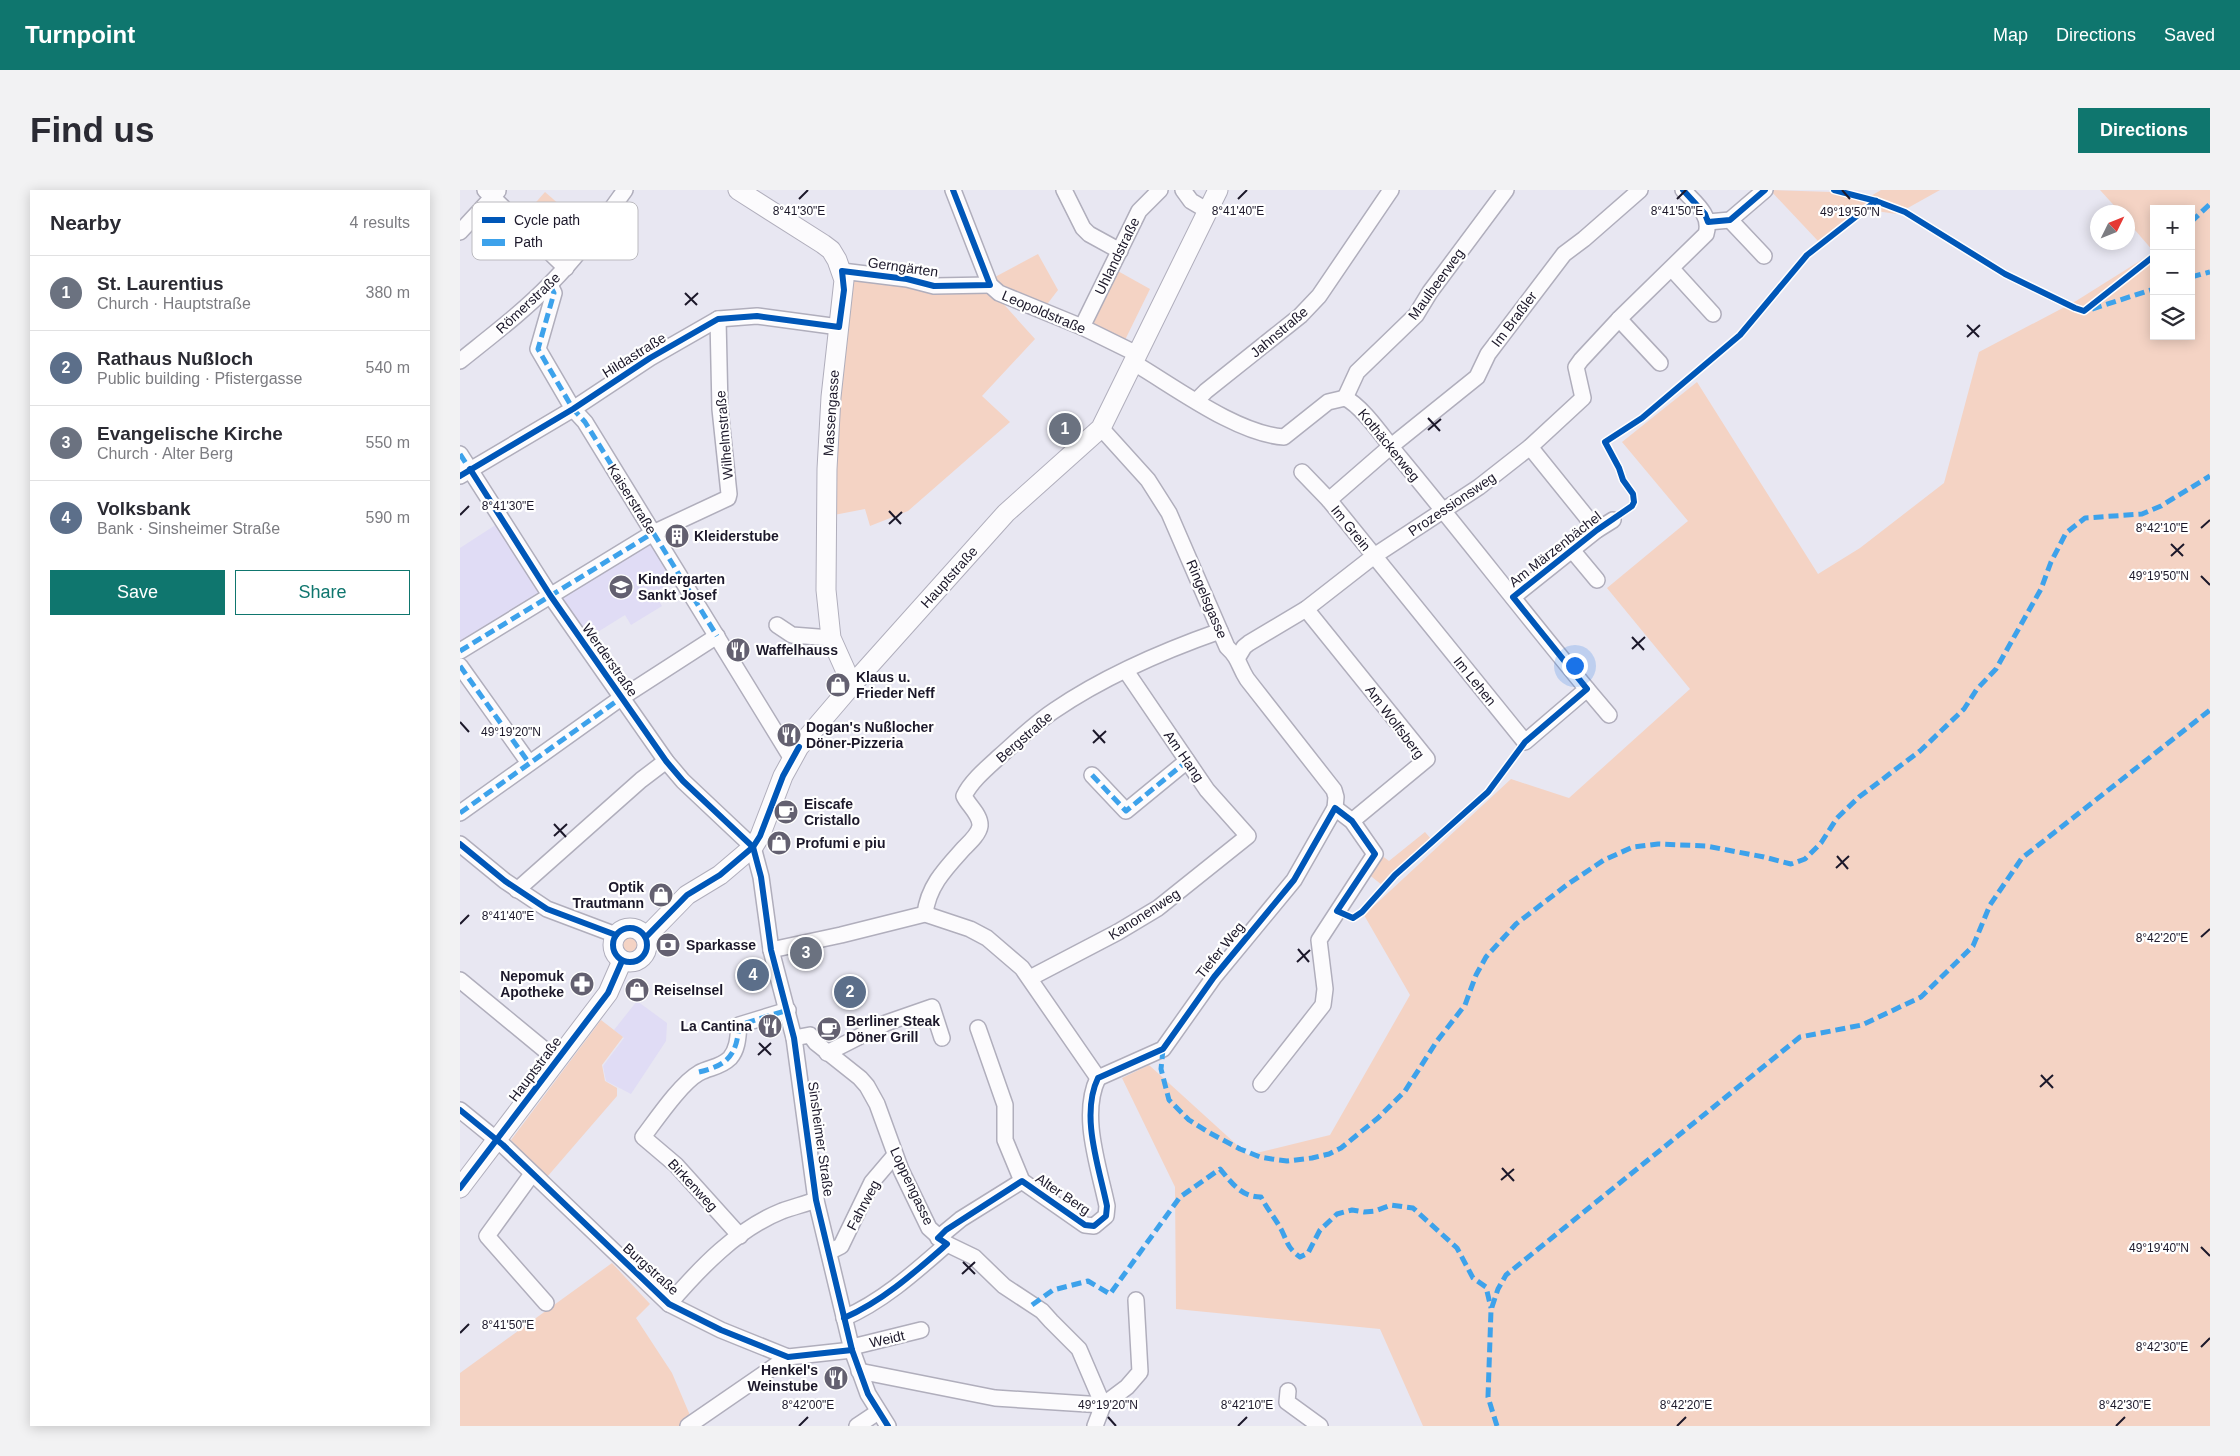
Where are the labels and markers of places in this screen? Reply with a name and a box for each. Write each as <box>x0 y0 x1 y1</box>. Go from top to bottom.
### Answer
pin: 1 <box>1049 410 1081 448</box>
building icon: Kleiderstube <box>664 523 690 549</box>
place label: Kleiderstube <box>694 528 779 544</box>
place label: Kindergarten Sankt Josef <box>638 571 725 603</box>
school or university icon: Kindergarten Sankt Josef <box>608 574 634 600</box>
restaurant icon: Waffelhauss <box>725 637 751 663</box>
place label: Waffelhauss <box>756 642 838 658</box>
place label: Klaus u. Frieder Neff <box>856 669 935 701</box>
shop icon: Klaus u. Frieder Neff <box>825 672 851 698</box>
place label: Dogan's Nußlocher Döner-Pizzeria <box>806 719 934 751</box>
restaurant icon: Dogan's Nußlocher Döner-Pizzeria <box>776 722 802 748</box>
place label: Eiscafe Cristallo <box>804 796 860 828</box>
cafe icon: Eiscafe Cristallo <box>773 799 799 825</box>
shop icon: Profumi e piu <box>766 830 792 856</box>
place label: Profumi e piu <box>796 835 885 851</box>
place label: Optik Trautmann <box>572 879 644 911</box>
shop icon: Optik Trautmann <box>648 882 674 908</box>
bank icon: Sparkasse <box>655 932 681 958</box>
pin: 3 <box>790 934 822 972</box>
place label: Sparkasse <box>686 937 756 953</box>
pin: 4 <box>737 956 769 994</box>
place label: Nepomuk Apotheke <box>500 968 564 1000</box>
pharmacy icon: Nepomuk Apotheke <box>569 971 595 997</box>
pin: 2 <box>834 973 866 1011</box>
shop icon: ReiseInsel <box>624 977 650 1003</box>
place label: ReiseInsel <box>654 982 723 998</box>
restaurant icon: La Cantina <box>757 1013 783 1039</box>
place label: Berliner Steak Döner Grill <box>846 1013 940 1045</box>
cafe icon: Berliner Steak Döner Grill <box>816 1016 842 1042</box>
place label: La Cantina <box>680 1018 752 1034</box>
place label: Henkel's Weinstube <box>747 1362 818 1394</box>
restaurant icon: Henkel's Weinstube <box>823 1365 849 1391</box>

